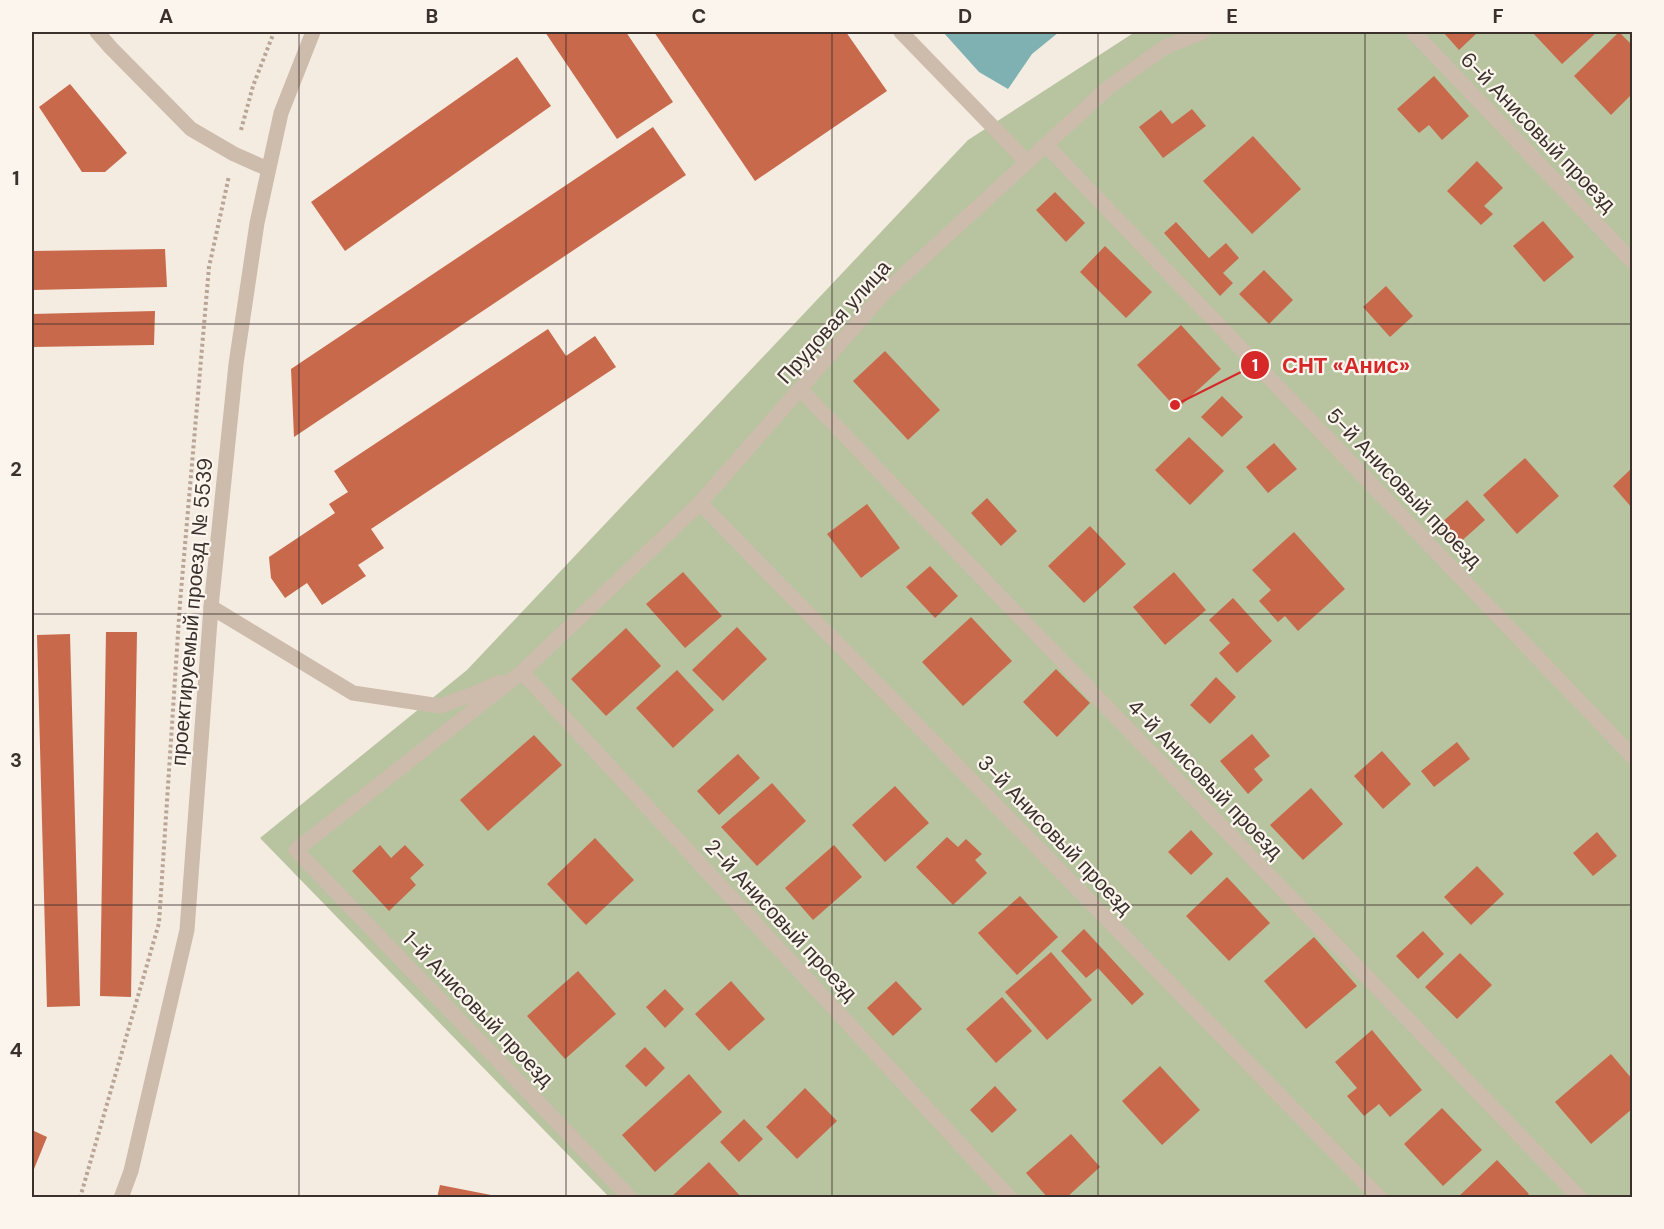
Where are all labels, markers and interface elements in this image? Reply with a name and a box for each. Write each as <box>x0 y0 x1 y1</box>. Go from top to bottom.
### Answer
text: A <box>159 3 173 29</box>
text: B <box>426 3 438 29</box>
text: C <box>692 3 706 29</box>
text: D <box>958 3 972 29</box>
text: E <box>1226 3 1238 29</box>
text: F <box>1492 3 1504 29</box>
street label: 6-й Анисовый проезд <box>1454 46 1622 218</box>
text: 1 <box>12 165 20 191</box>
street label: Прудовая улица <box>771 254 897 390</box>
callout: СНТ «Анис» <box>1240 345 1422 385</box>
text: СНТ «Анис» <box>1282 351 1410 380</box>
text: 1 <box>1252 353 1258 377</box>
street label: 5-й Анисовый проезд <box>1320 402 1488 574</box>
text: 2 <box>10 456 22 482</box>
street label: проектируемый проезд № 5539 <box>165 457 219 767</box>
street label: 4-й Анисовый проезд <box>1121 693 1289 865</box>
text: 3 <box>10 747 22 773</box>
street label: 3-й Анисовый проезд <box>971 749 1139 921</box>
street label: 2-й Анисовый проезд <box>699 833 863 1007</box>
street label: 1-й Анисовый проезд <box>396 925 560 1093</box>
text: 4 <box>10 1037 23 1063</box>

